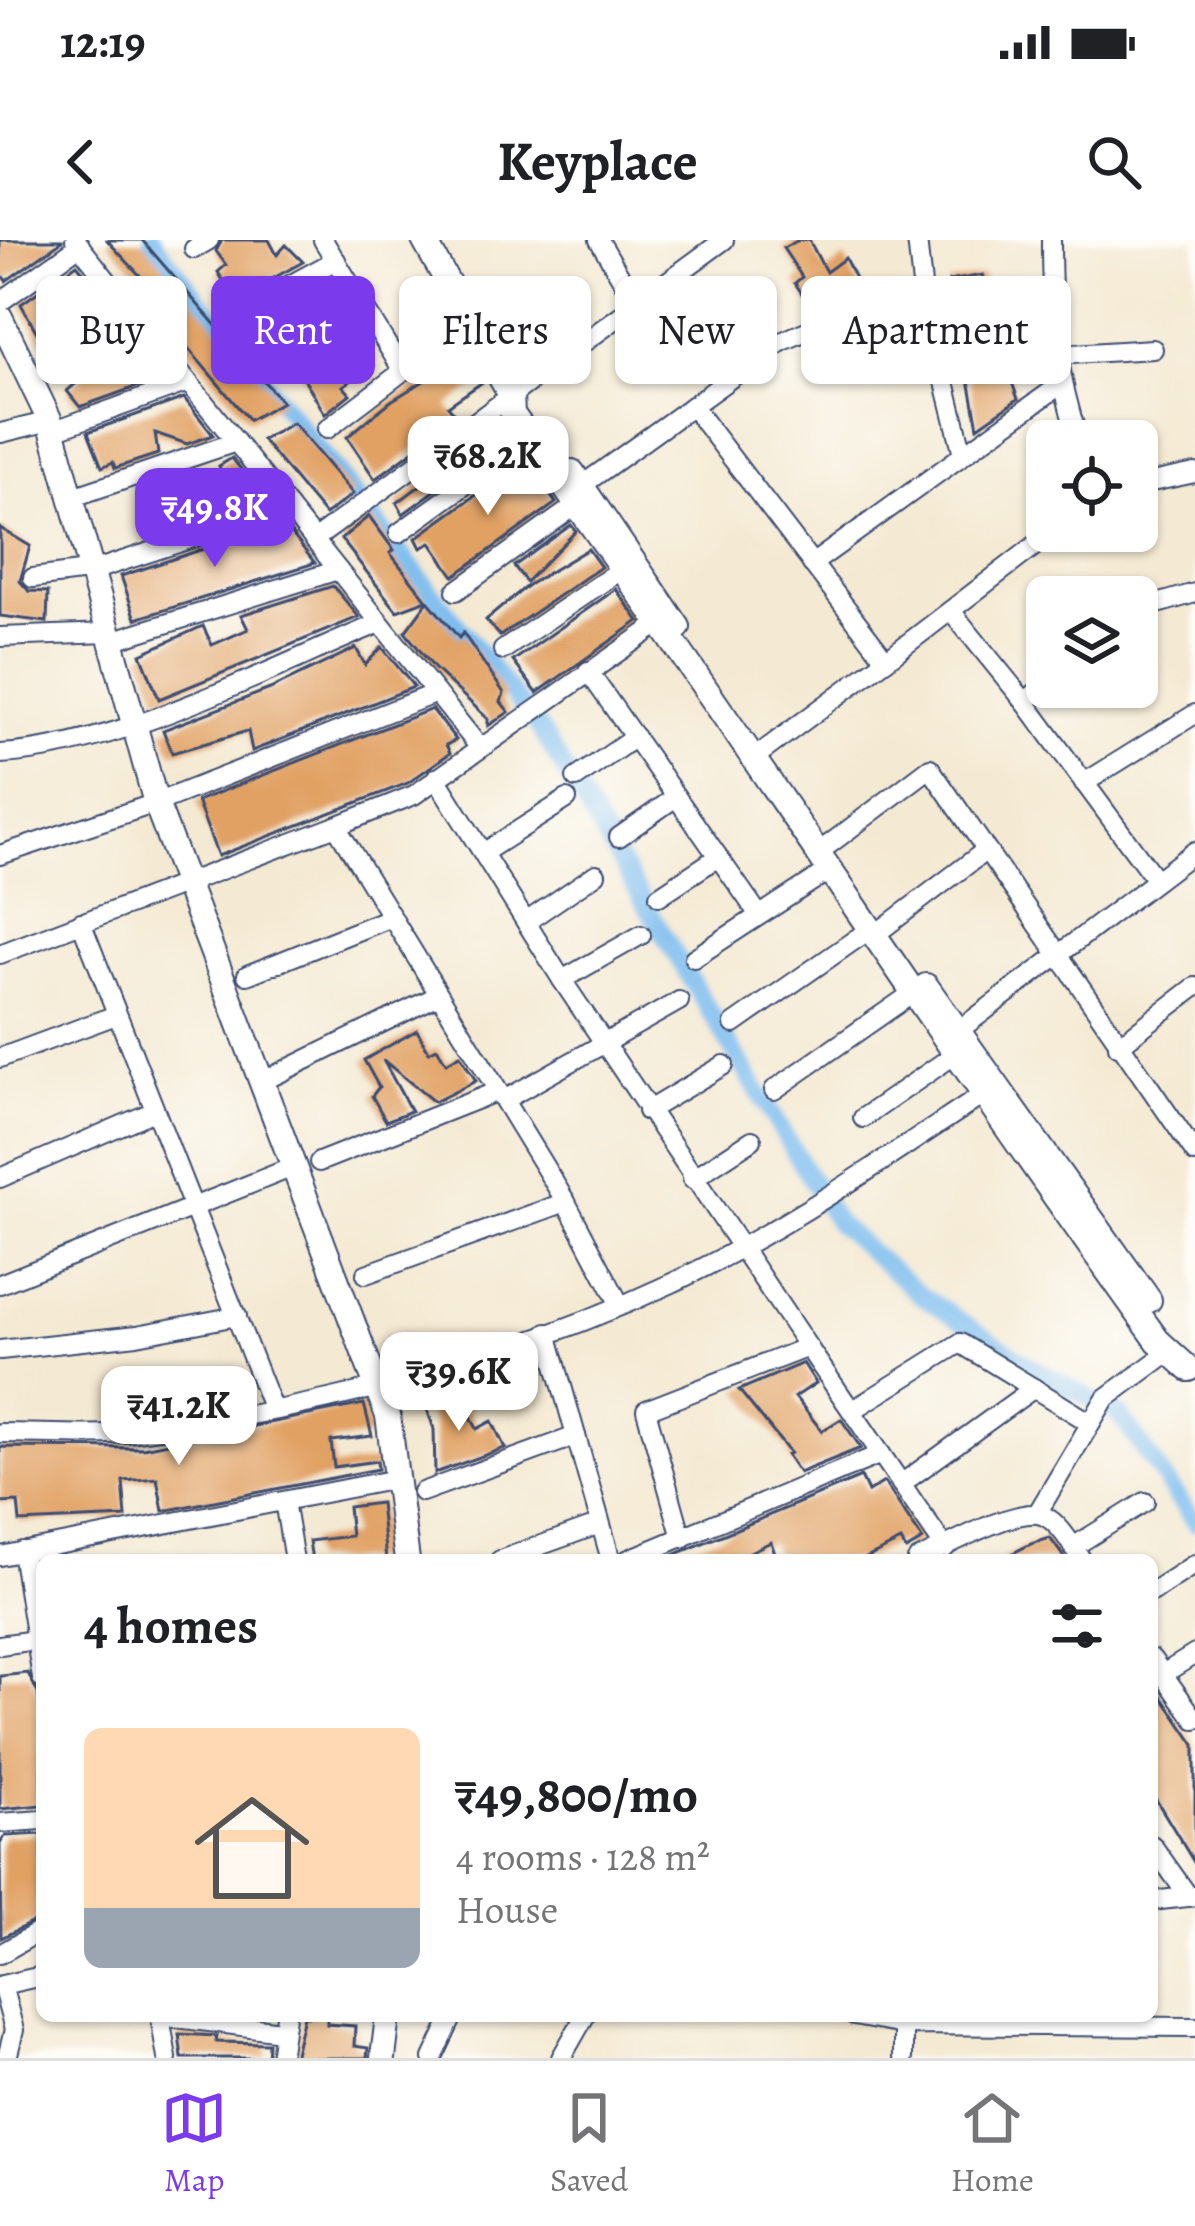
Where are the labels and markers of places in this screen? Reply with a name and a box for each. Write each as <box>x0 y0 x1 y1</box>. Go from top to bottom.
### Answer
pin: ₹68.2K <box>390 416 586 518</box>
pin: ₹49.8K <box>117 468 313 570</box>
pin: ₹39.6K <box>361 1332 557 1434</box>
pin: ₹41.2K <box>81 1366 277 1468</box>

